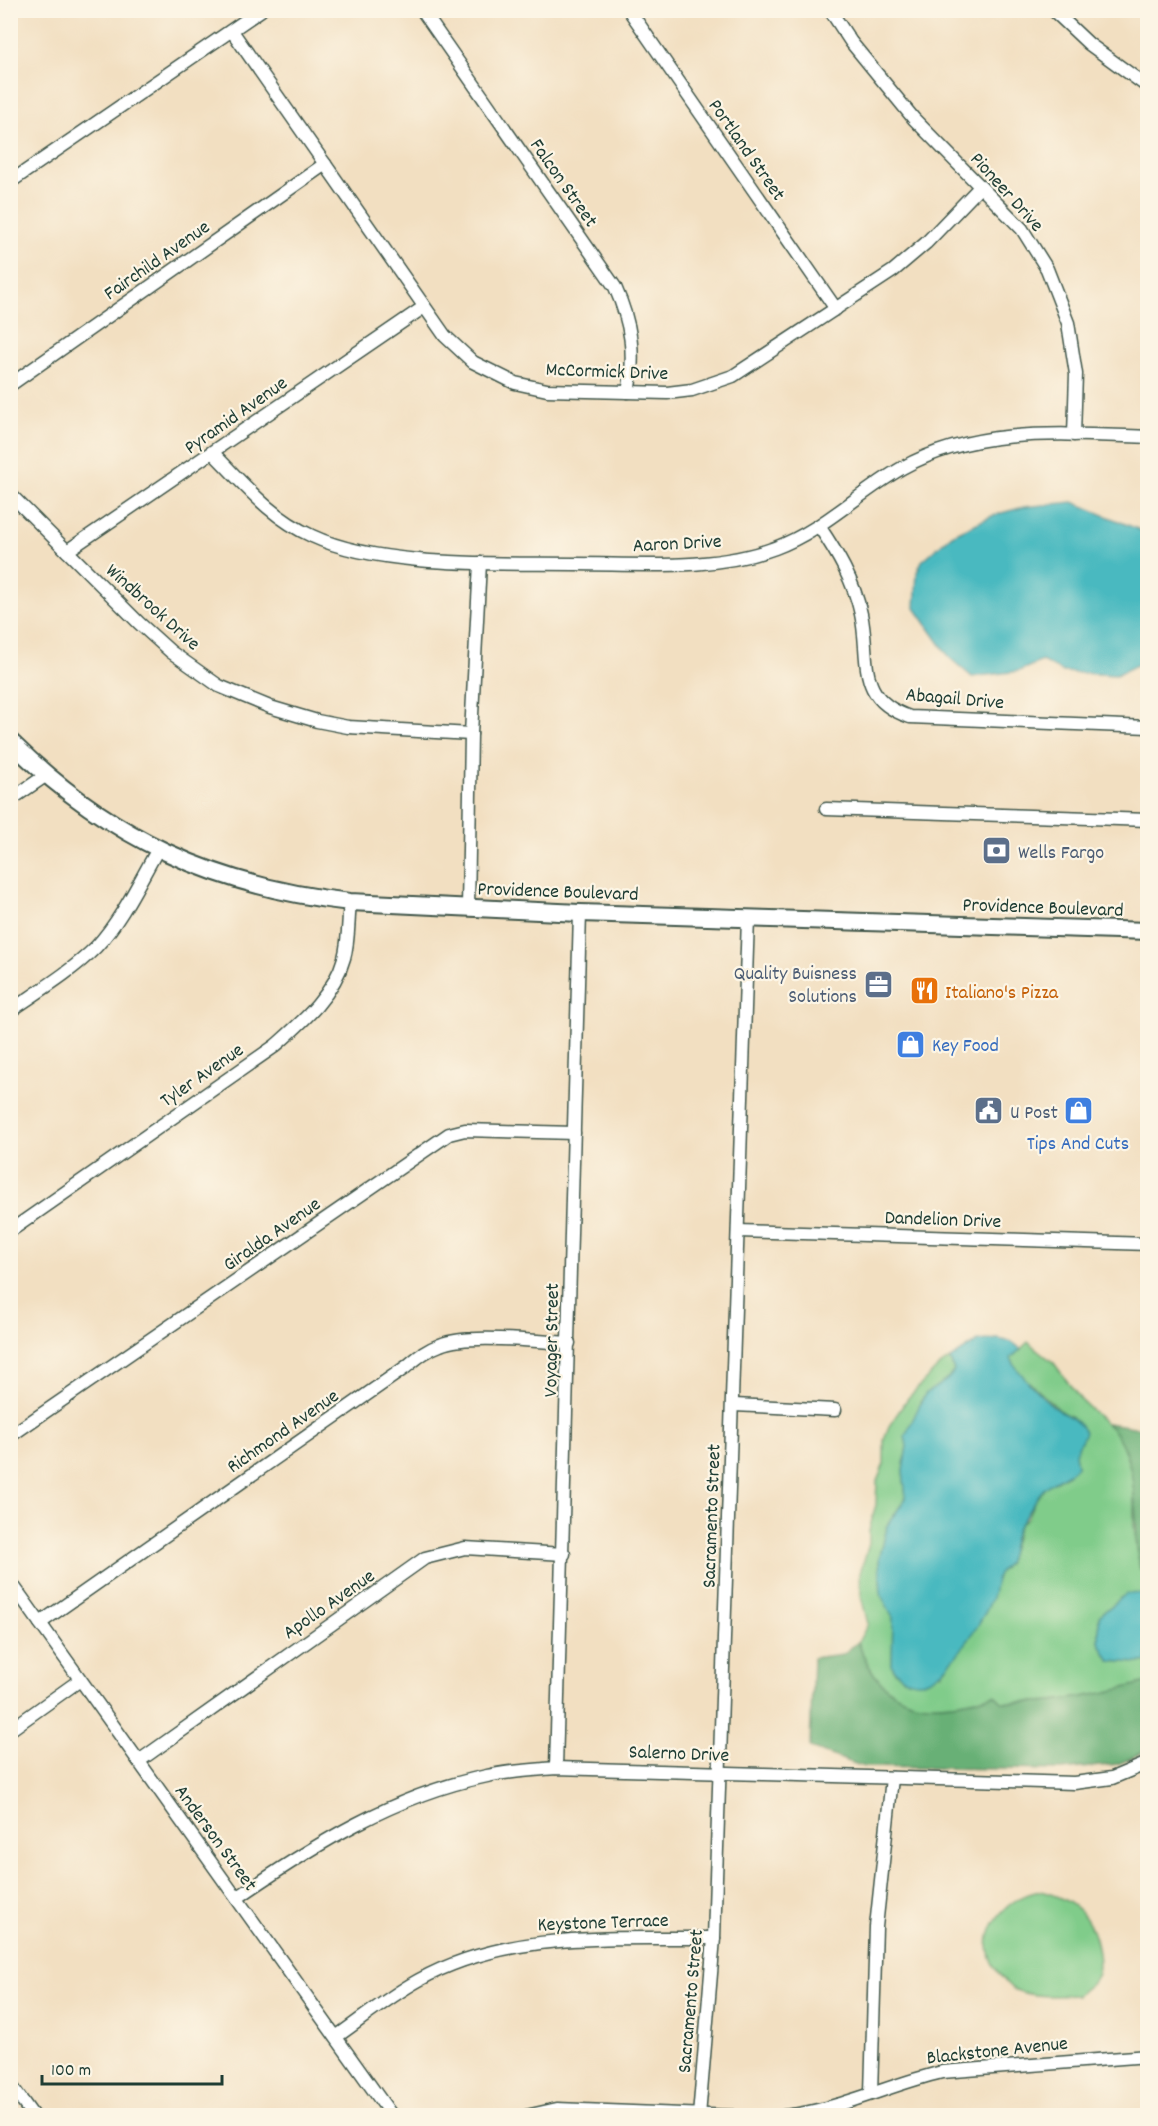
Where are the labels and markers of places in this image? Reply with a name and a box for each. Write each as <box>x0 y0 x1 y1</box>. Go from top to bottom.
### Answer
bank icon: Wells Fargo <box>981 835 1013 867</box>
place label: Wells Fargo <box>1018 840 1104 868</box>
place label: Quality Buisness Solutions <box>734 961 857 1012</box>
office icon: Quality Buisness Solutions <box>862 968 894 1000</box>
restaurant icon: Italiano's Pizza <box>908 975 940 1007</box>
place label: Italiano's Pizza <box>945 980 1059 1008</box>
shop icon: Key Food <box>895 1028 927 1060</box>
place label: Key Food <box>932 1033 999 1061</box>
public building icon: U Post <box>973 1095 1005 1127</box>
shop icon: Tips And Cuts <box>1062 1095 1094 1127</box>
place label: U Post <box>1010 1100 1058 1128</box>
place label: Tips And Cuts <box>1027 1131 1129 1159</box>

